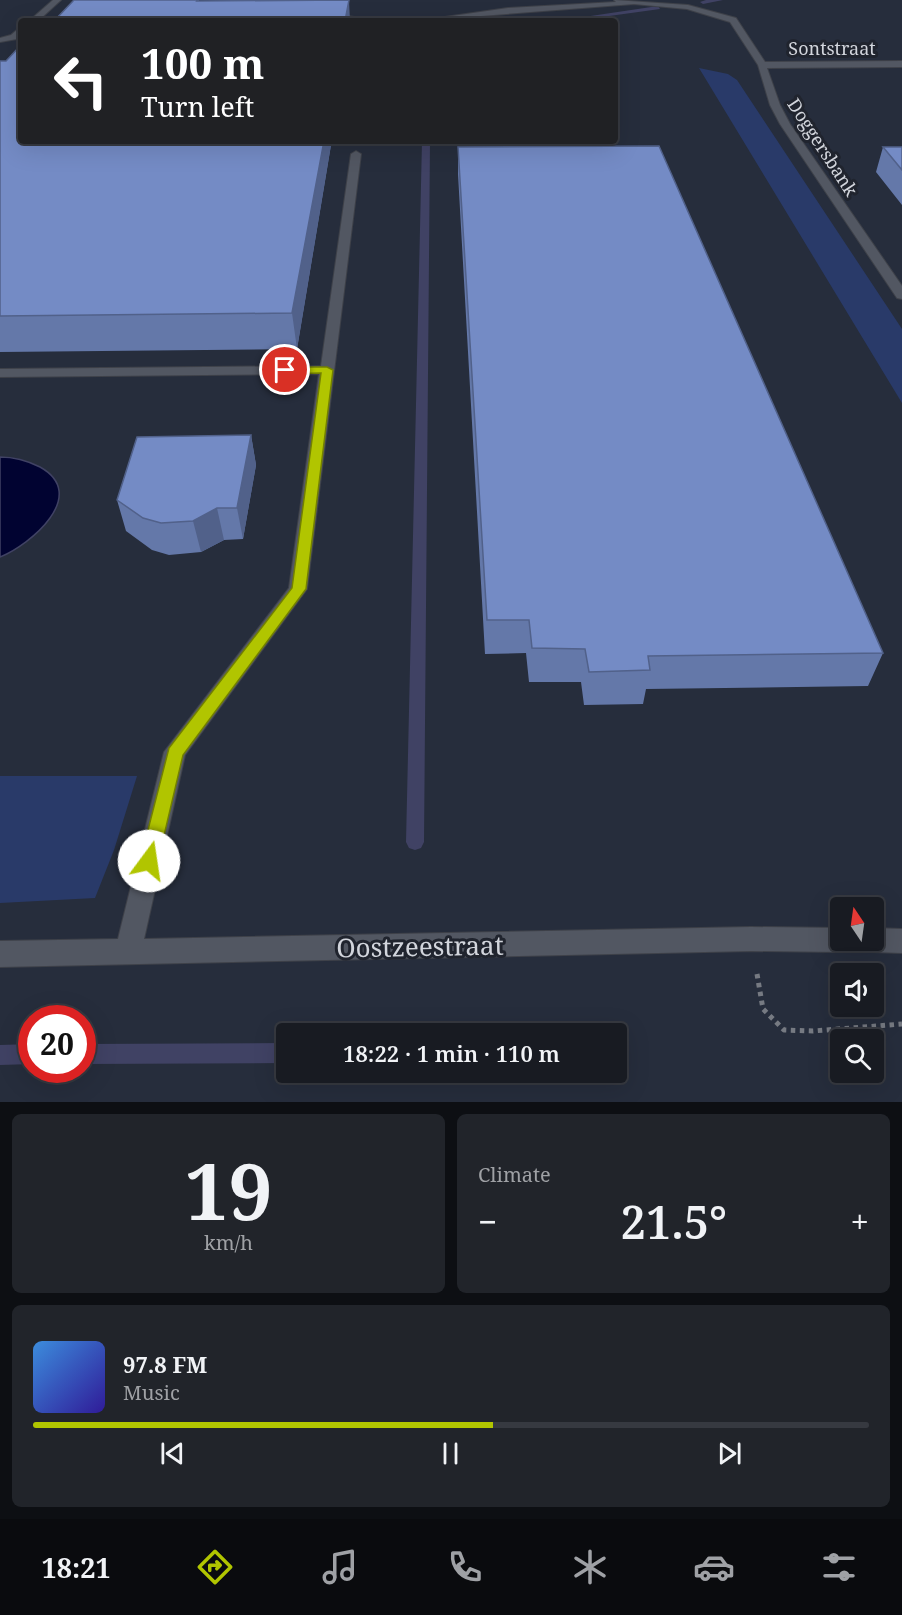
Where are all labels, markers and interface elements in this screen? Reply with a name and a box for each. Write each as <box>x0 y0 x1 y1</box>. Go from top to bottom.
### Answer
text: 100 m <box>141 34 265 91</box>
street label: Sontstraat <box>788 36 876 60</box>
icon: left <box>42 42 120 120</box>
text: Turn left <box>141 88 254 125</box>
street label: Doggersbank <box>782 93 864 201</box>
pin <box>259 344 310 395</box>
icon: arrive <box>268 353 301 386</box>
position arrow <box>117 829 181 893</box>
north arrow <box>830 897 884 951</box>
map controls <box>830 897 884 1083</box>
street label: Oostzeestraat <box>336 927 504 965</box>
button: sound <box>830 963 884 1017</box>
speed limit sign: 20 <box>18 1005 96 1083</box>
button: search <box>830 1029 884 1083</box>
text: 18:22 · 1 min · 110 m <box>343 1038 560 1068</box>
text: 19 <box>184 1137 273 1243</box>
text: Climate <box>478 1161 551 1188</box>
text: 21.5° <box>621 1191 727 1252</box>
text: − <box>478 1199 497 1244</box>
text: + <box>851 1199 869 1244</box>
text: km/h <box>204 1229 253 1256</box>
text: 97.8 FM <box>123 1349 207 1379</box>
text: Music <box>123 1379 180 1406</box>
icon: previous <box>156 1437 189 1470</box>
icon: pause <box>434 1437 467 1470</box>
icon: next <box>713 1437 746 1470</box>
icon: directions <box>194 1546 236 1588</box>
icon: music <box>319 1546 361 1588</box>
icon: phone <box>444 1546 486 1588</box>
icon: climate <box>569 1546 611 1588</box>
icon: car <box>693 1546 735 1588</box>
icon: filters <box>818 1546 860 1588</box>
text: 18:21 <box>41 1549 111 1586</box>

